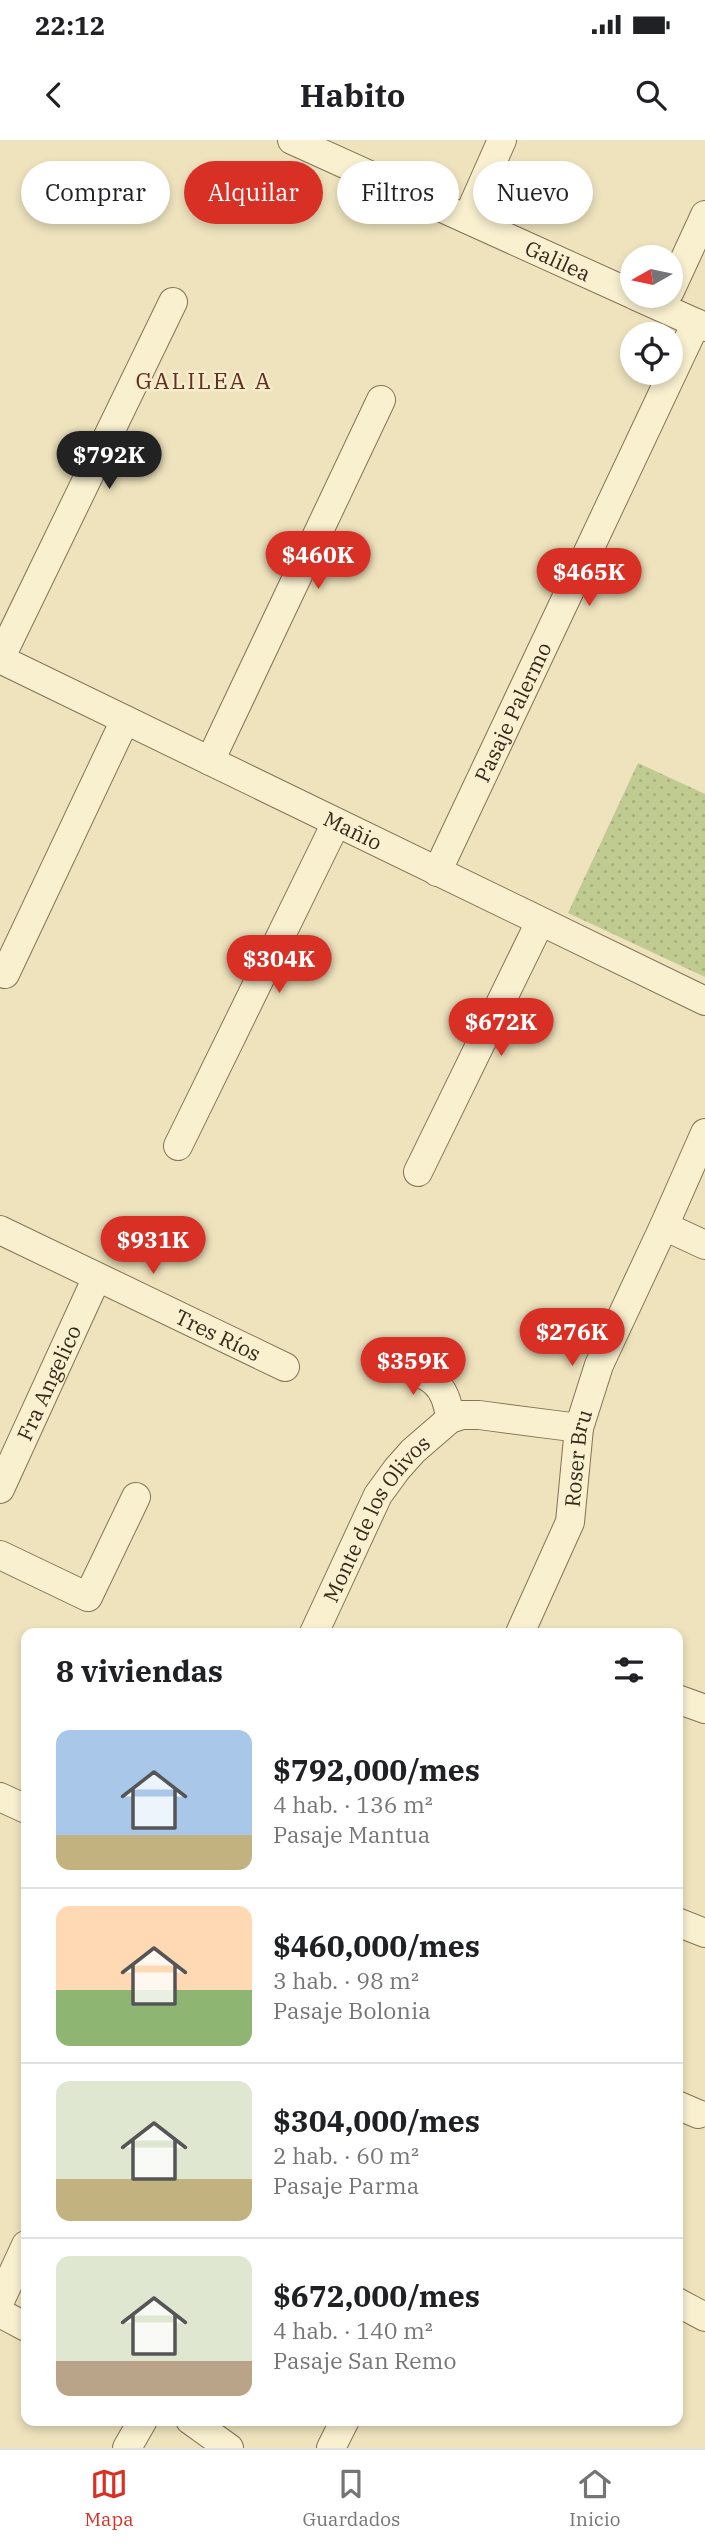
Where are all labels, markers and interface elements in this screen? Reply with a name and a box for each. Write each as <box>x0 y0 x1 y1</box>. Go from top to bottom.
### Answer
text: 22:12 <box>35 8 105 42</box>
text: Habito <box>300 74 405 116</box>
icon: back <box>35 76 73 114</box>
icon: search <box>632 76 670 114</box>
chip: Comprar <box>21 161 170 224</box>
chip: Alquilar <box>184 161 323 224</box>
chip: Filtros <box>337 161 459 224</box>
chip: Nuevo <box>473 161 593 224</box>
street label: Galilea <box>521 233 595 287</box>
north arrow <box>620 245 682 308</box>
map controls <box>620 245 683 385</box>
button: locate <box>620 322 683 385</box>
district label: GALILEA A <box>135 365 273 395</box>
pin: $792K <box>60 432 158 491</box>
text: $792K <box>73 439 145 469</box>
pin: $460K <box>269 532 367 591</box>
text: $460K <box>282 539 354 569</box>
pin: $465K <box>540 548 638 608</box>
text: $465K <box>553 556 625 586</box>
street label: Pasaje Palermo <box>468 637 558 786</box>
street label: Mañio <box>319 804 387 856</box>
pin: $304K <box>230 936 328 995</box>
text: $304K <box>243 943 315 973</box>
pin: $672K <box>452 998 550 1058</box>
text: $672K <box>465 1006 537 1036</box>
pin: $931K <box>104 1216 202 1276</box>
text: $931K <box>117 1224 189 1254</box>
street label: Tres Ríos <box>171 1302 266 1367</box>
pin: $276K <box>523 1308 621 1368</box>
text: $276K <box>536 1316 608 1346</box>
street label: Fra Angelico <box>10 1320 87 1445</box>
pin: $359K <box>364 1338 462 1397</box>
text: $359K <box>377 1345 449 1375</box>
street label: Roser Bru <box>558 1406 598 1508</box>
street label: Monte de los Olivos <box>316 1429 436 1606</box>
text: 8 viviendas <box>56 1651 223 1690</box>
icon: filters <box>610 1651 648 1689</box>
text: $792,000/mes <box>273 1750 480 1789</box>
icon: home <box>112 1758 196 1842</box>
text: 4 hab. · 136 m² <box>273 1789 433 1819</box>
text: Pasaje Mantua <box>273 1819 430 1849</box>
text: $460,000/mes <box>273 1926 480 1965</box>
icon: home <box>112 1934 196 2018</box>
text: 3 hab. · 98 m² <box>273 1965 419 1995</box>
text: Pasaje Bolonia <box>273 1995 431 2025</box>
text: $304,000/mes <box>273 2101 480 2140</box>
icon: home <box>112 2109 196 2193</box>
text: 2 hab. · 60 m² <box>273 2140 419 2170</box>
text: Pasaje Parma <box>273 2170 419 2200</box>
text: $672,000/mes <box>273 2276 480 2315</box>
icon: home <box>112 2284 196 2368</box>
text: 4 hab. · 140 m² <box>273 2315 433 2345</box>
text: Pasaje San Remo <box>273 2345 456 2375</box>
tab: Mapa <box>84 2465 134 2531</box>
tab: Guardados <box>303 2465 400 2531</box>
tab: Inicio <box>569 2465 621 2531</box>

